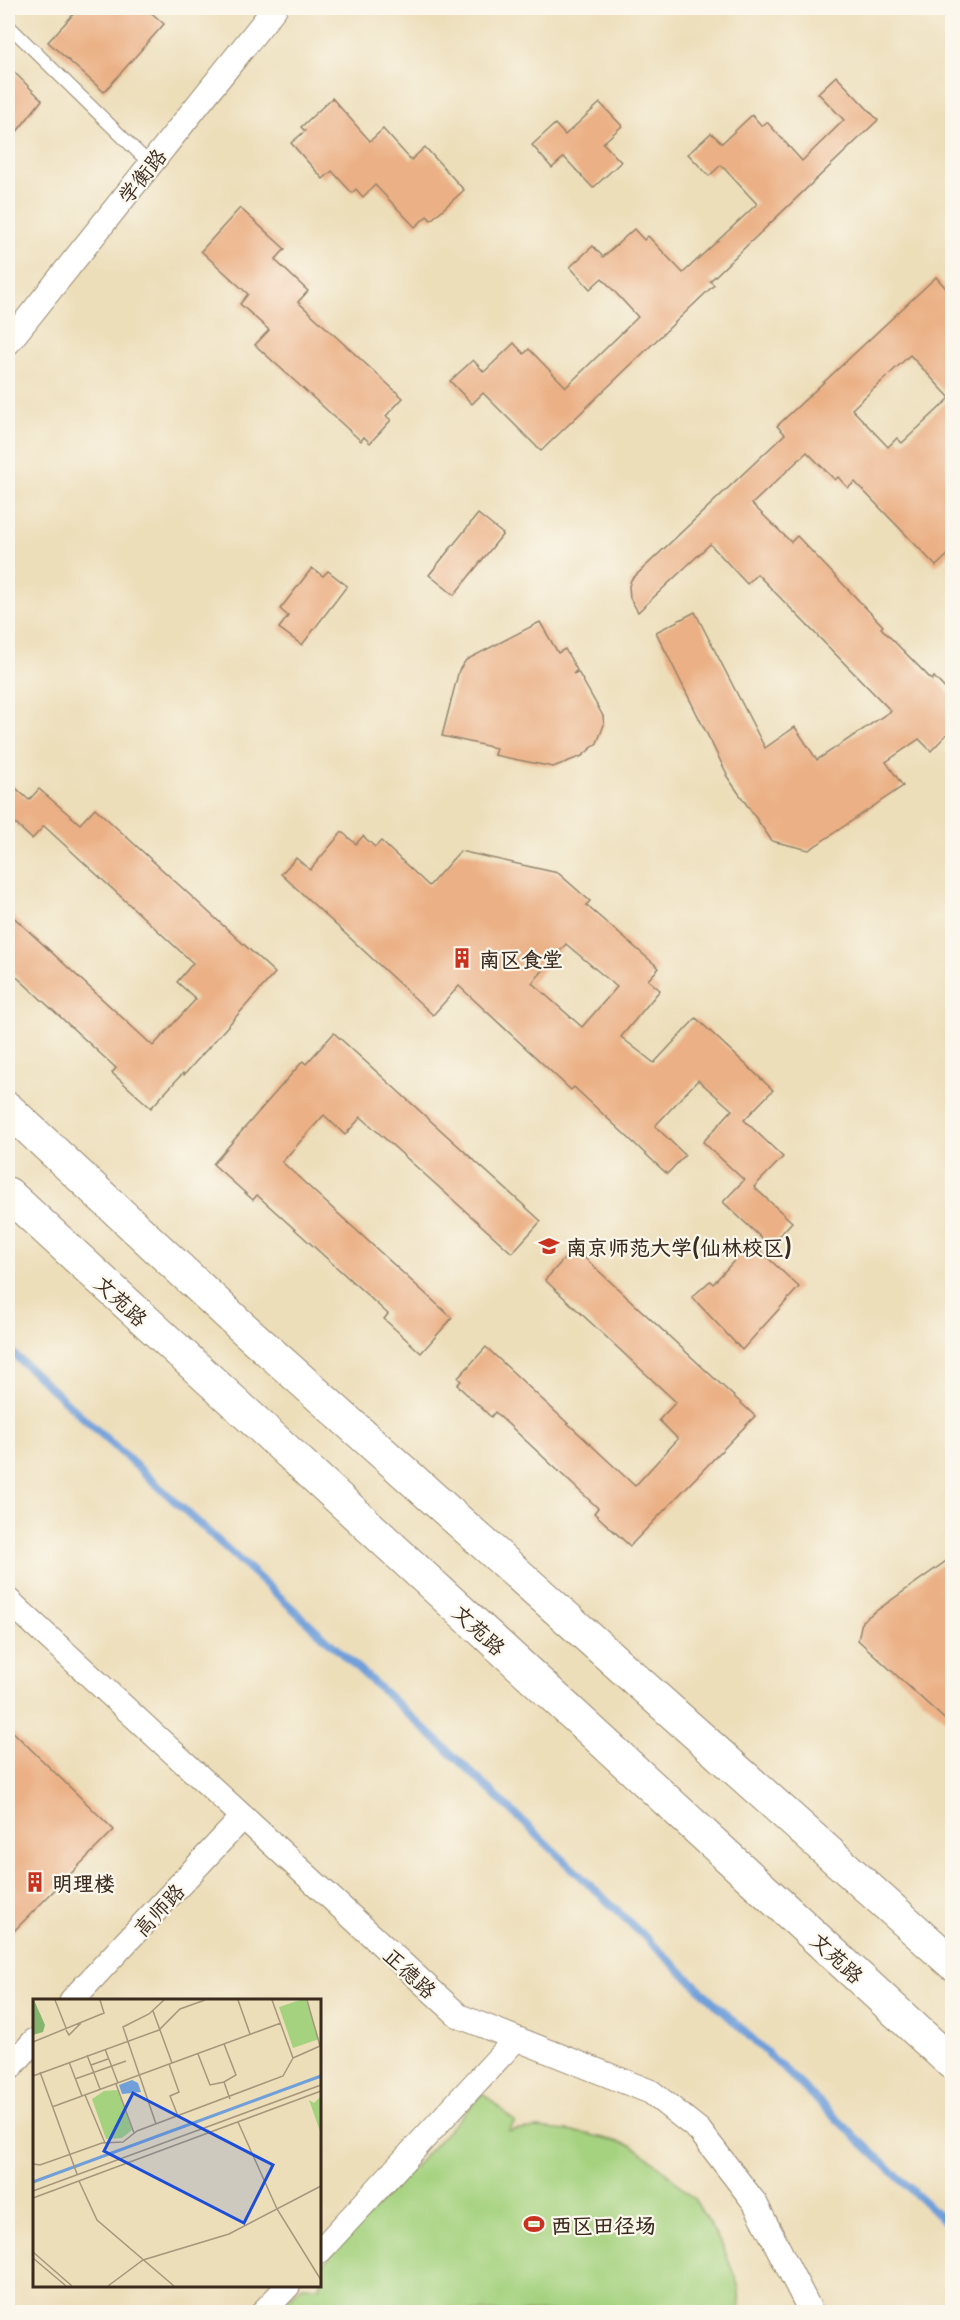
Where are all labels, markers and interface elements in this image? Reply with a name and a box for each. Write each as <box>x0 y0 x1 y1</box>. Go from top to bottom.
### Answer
street label: 学衡路 <box>109 140 173 210</box>
place label: 南区食堂 <box>479 942 563 974</box>
building icon: 南区食堂 <box>450 946 474 970</box>
place label: 南京师范大学(仙林校区) <box>566 1230 792 1262</box>
school or university icon: 南京师范大学(仙林校区) <box>537 1234 561 1258</box>
street label: 文苑路 <box>88 1267 156 1333</box>
street label: 文苑路 <box>446 1596 514 1662</box>
place label: 明理楼 <box>52 1866 115 1898</box>
building icon: 明理楼 <box>23 1870 47 1894</box>
street label: 高师路 <box>125 1875 191 1943</box>
street label: 文苑路 <box>804 1924 872 1990</box>
street label: 正德路 <box>377 1939 445 2005</box>
inset map <box>33 1999 321 2287</box>
place label: 西区田径场 <box>551 2208 656 2240</box>
sports icon: 西区田径场 <box>522 2212 546 2236</box>

